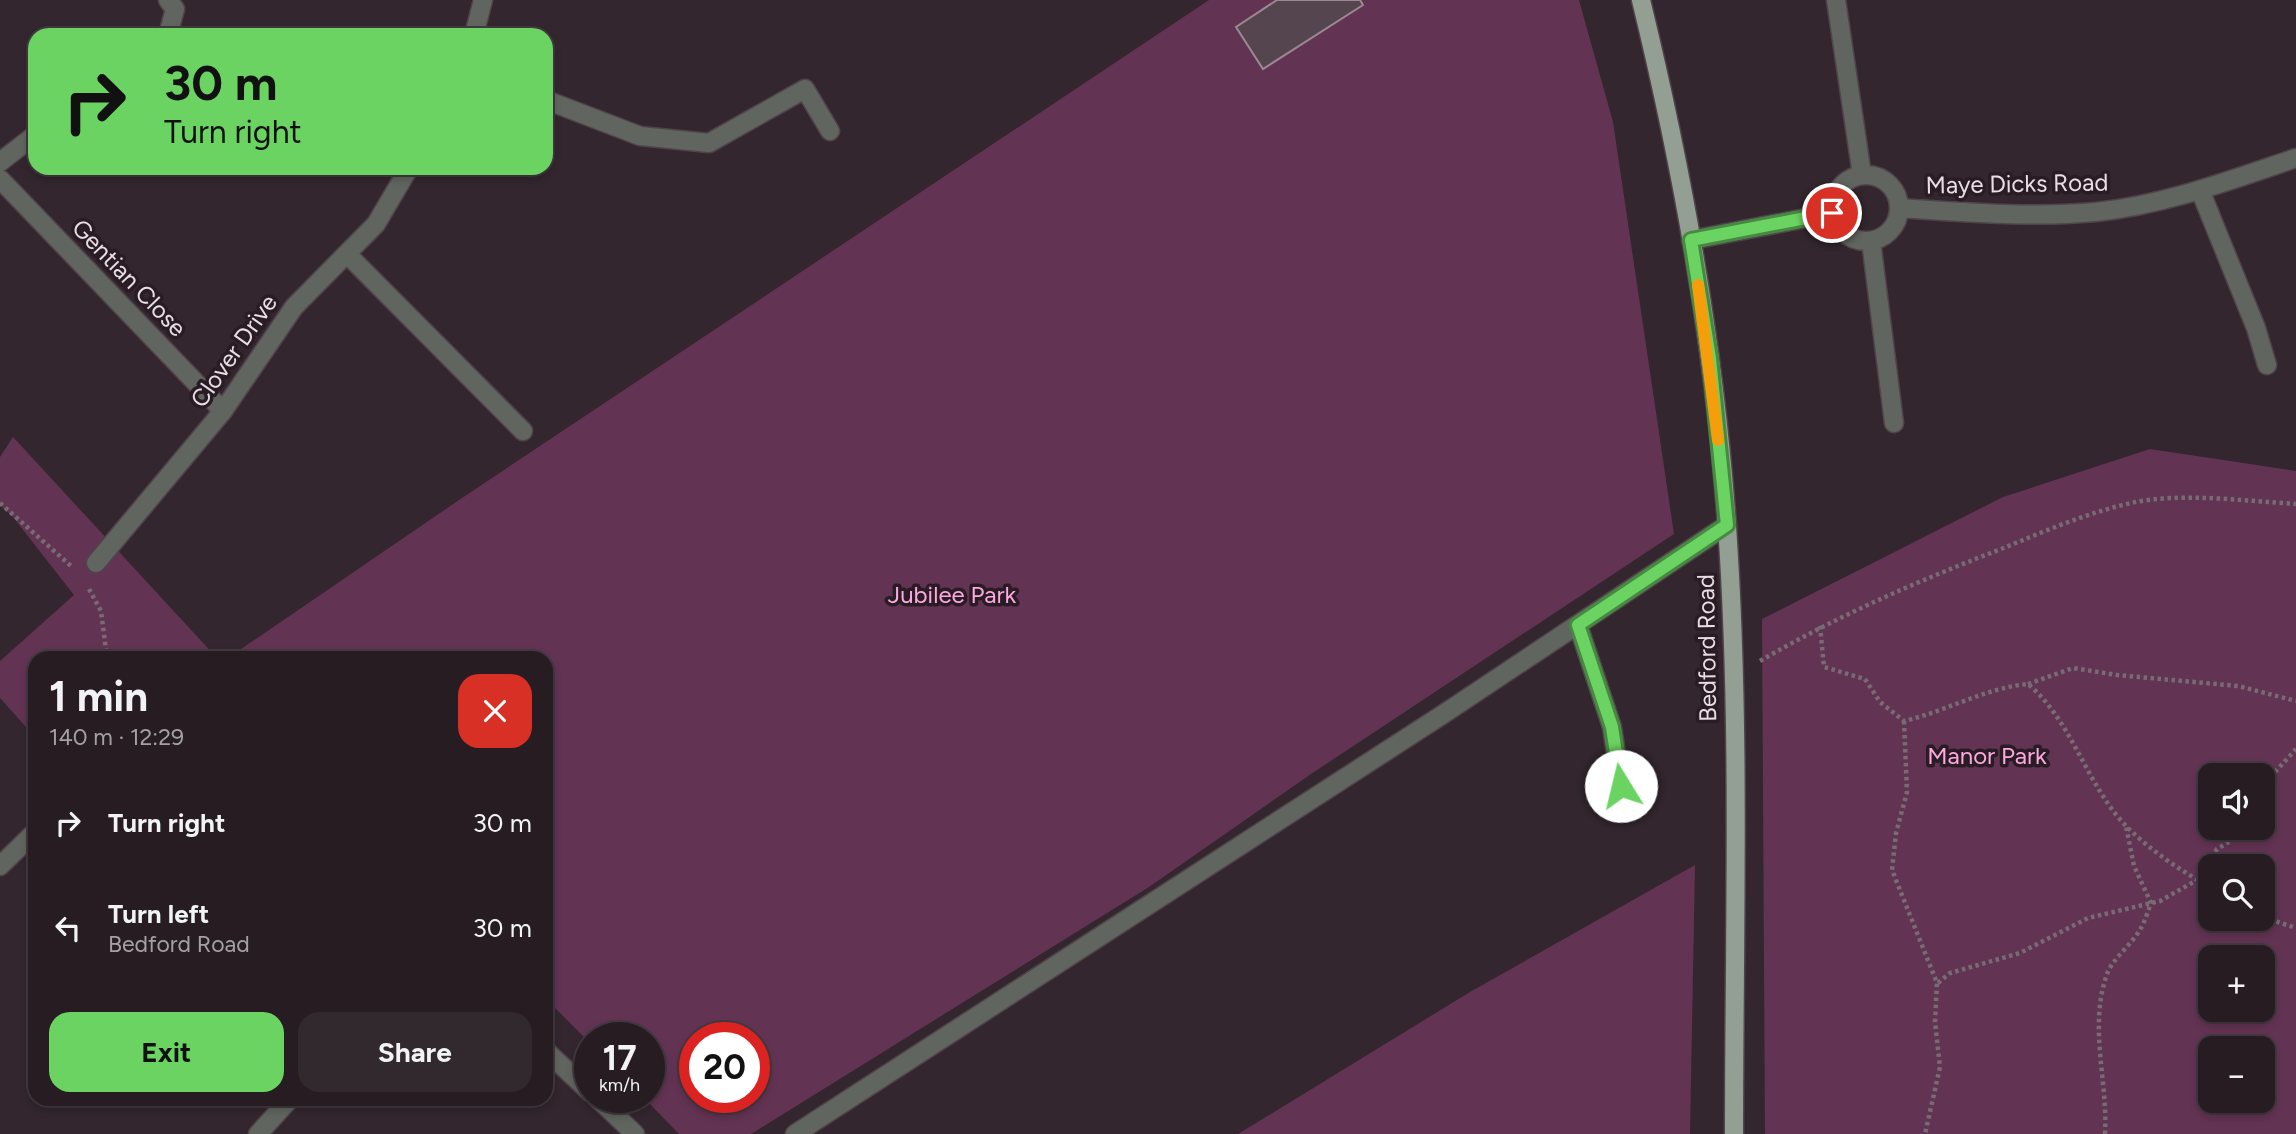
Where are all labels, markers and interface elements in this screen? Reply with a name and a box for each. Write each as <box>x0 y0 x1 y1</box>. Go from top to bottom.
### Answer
text: 30 m <box>164 53 277 112</box>
icon: right <box>49 56 140 147</box>
text: Turn right <box>164 113 302 151</box>
street label: Maye Dicks Road <box>1925 167 2109 200</box>
pin <box>1802 183 1862 243</box>
icon: arrive <box>1813 194 1851 232</box>
street label: Gentian Close <box>66 213 192 342</box>
street label: Clover Drive <box>184 289 283 413</box>
street label: Bedford Road <box>1691 574 1722 722</box>
park label: Jubilee Park <box>888 580 1017 609</box>
text: 1 min <box>49 671 148 722</box>
button: close <box>458 674 532 748</box>
text: 140 m · 12:29 <box>49 723 184 751</box>
park label: Manor Park <box>1927 741 2047 770</box>
position arrow <box>1584 749 1658 823</box>
map controls <box>2198 763 2275 1113</box>
button: sound <box>2198 763 2275 840</box>
icon: right <box>49 804 87 842</box>
text: Turn right <box>108 807 225 839</box>
text: 30 m <box>473 807 532 839</box>
button: search <box>2198 854 2275 931</box>
text: Turn left <box>108 898 209 930</box>
icon: left <box>49 909 87 947</box>
text: 30 m <box>473 912 532 944</box>
text: Bedford Road <box>108 930 250 958</box>
button: + <box>2198 945 2275 1022</box>
button: Exit <box>49 1012 284 1092</box>
button: Share <box>298 1012 532 1092</box>
speed limit sign: 20 <box>679 1022 770 1113</box>
button: − <box>2198 1036 2275 1113</box>
text: 17 <box>602 1037 637 1079</box>
text: km/h <box>599 1074 640 1096</box>

